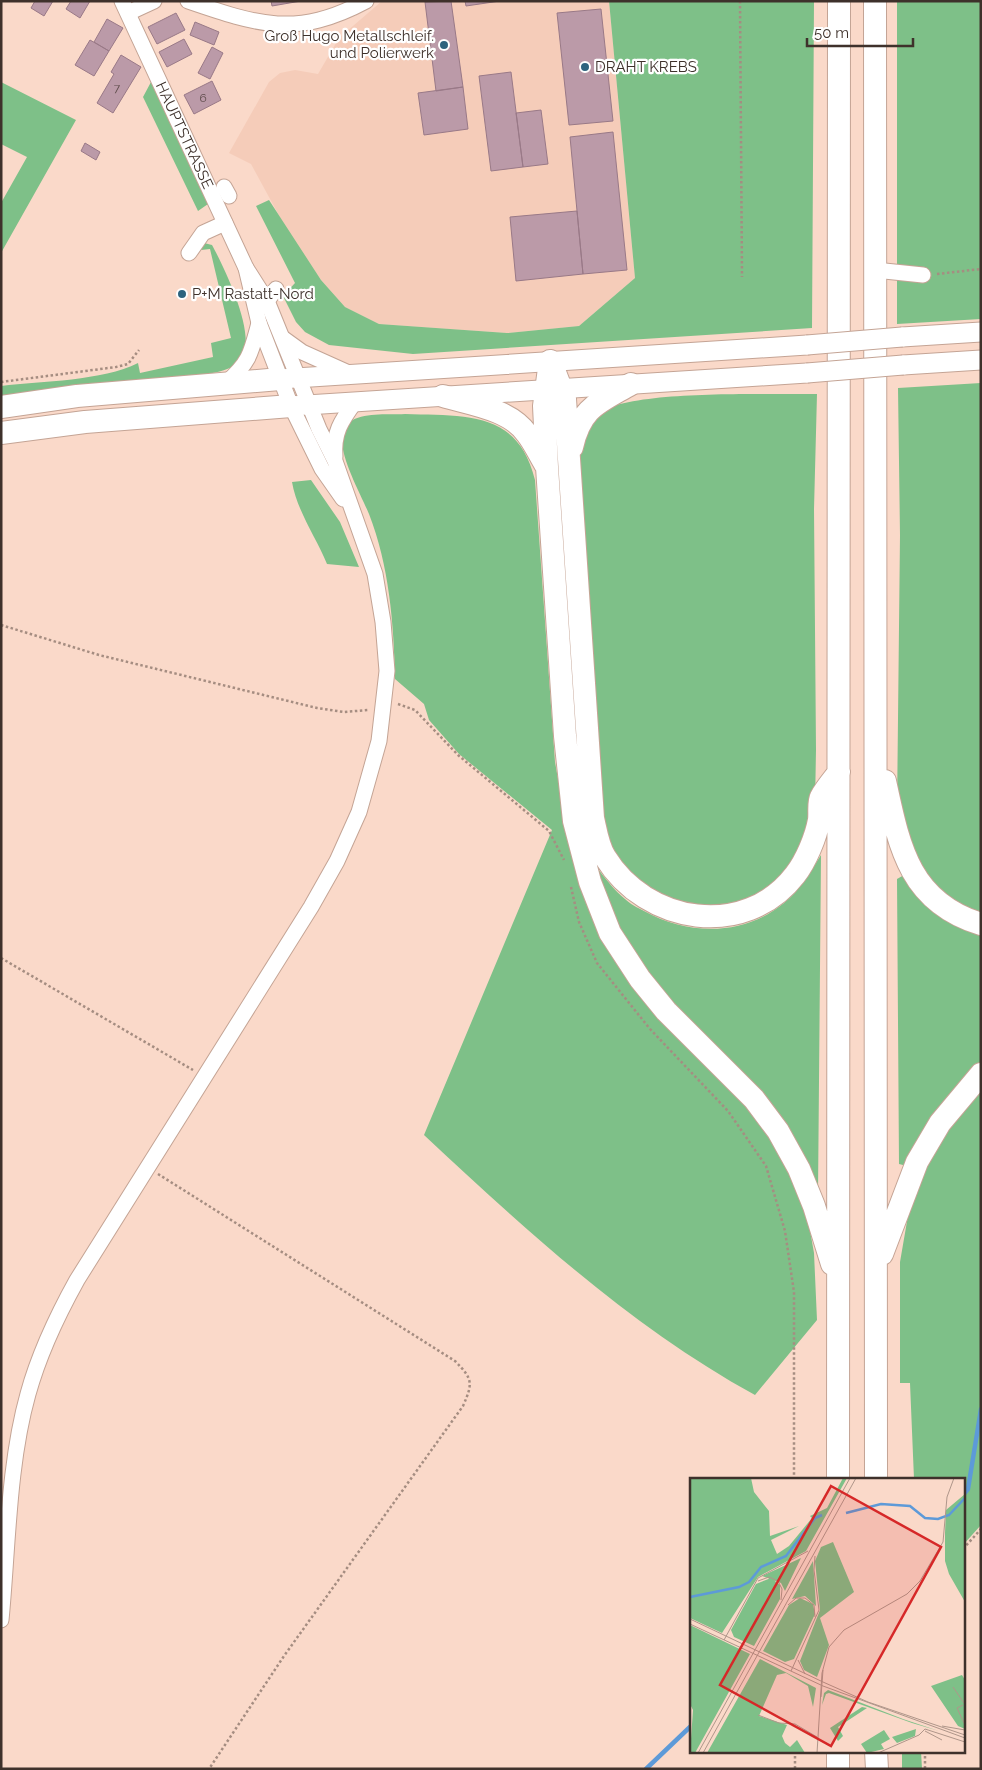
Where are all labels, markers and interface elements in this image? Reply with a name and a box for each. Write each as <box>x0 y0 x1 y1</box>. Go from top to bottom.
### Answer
scale bar <box>807 15 913 47</box>
text: 50 m <box>814 24 849 42</box>
place label: Groß Hugo Metallschleif. und Polierwerk <box>264 27 434 62</box>
marker: Groß Hugo Metallschleif. und Polierwerk <box>438 39 450 51</box>
place label: DRAHT KREBS <box>595 58 697 76</box>
marker: DRAHT KREBS <box>579 61 591 73</box>
street label: HAUPTSTRASSE <box>152 79 217 192</box>
house number: 7 <box>114 81 121 95</box>
house number: 6 <box>199 91 207 105</box>
place label: P+M Rastatt-Nord <box>192 285 314 303</box>
marker: P+M Rastatt-Nord <box>176 288 188 300</box>
inset map <box>690 1478 964 1752</box>

